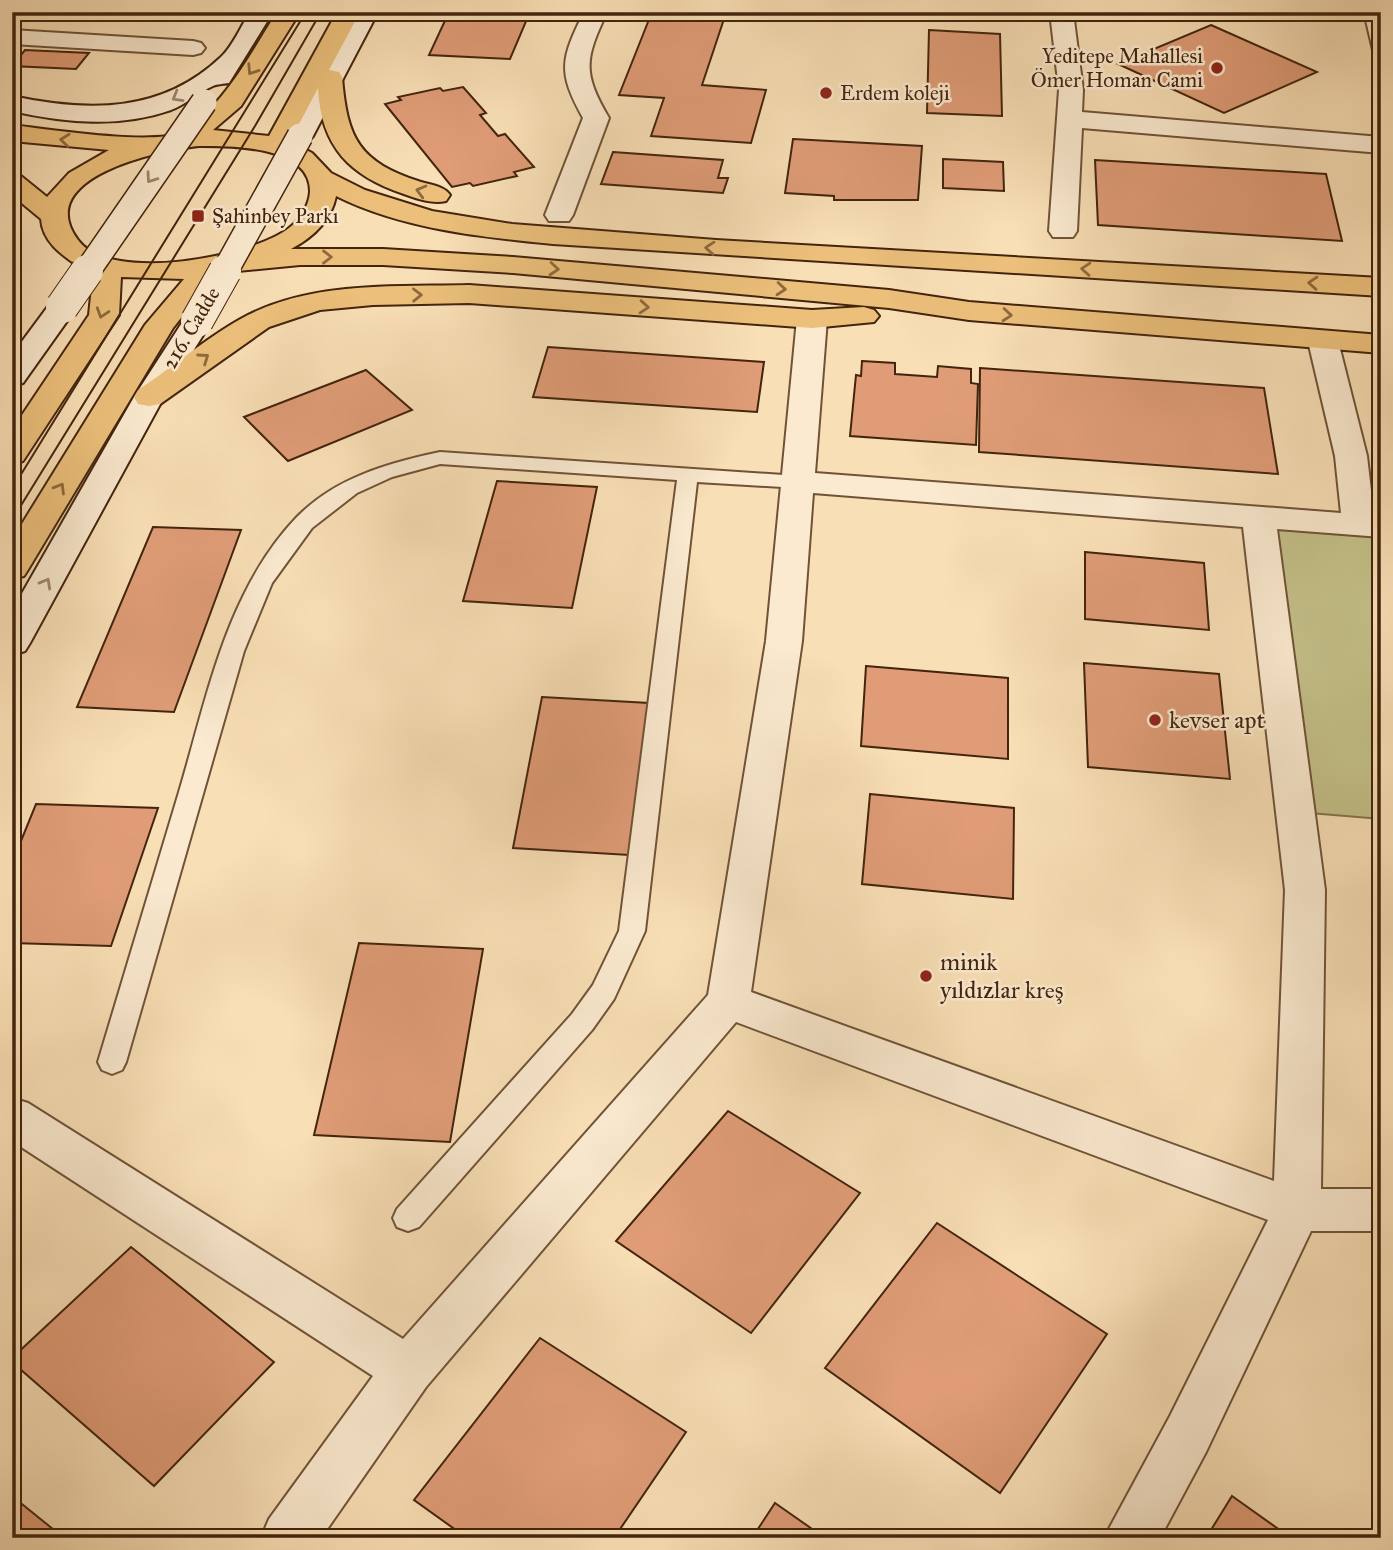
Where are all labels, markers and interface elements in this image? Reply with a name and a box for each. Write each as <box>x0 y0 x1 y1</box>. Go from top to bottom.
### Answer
place label: Yeditepe Mahallesi Ömer Homan Cami <box>1031 43 1203 93</box>
marker: Yeditepe Mahallesi Ömer Homan Cami <box>1209 60 1225 76</box>
one-way arrow <box>247 62 260 75</box>
place label: Erdem koleji <box>840 80 950 106</box>
marker: Erdem koleji <box>818 85 834 101</box>
one-way arrow <box>172 88 185 101</box>
one-way arrow <box>59 133 70 148</box>
one-way arrow <box>147 170 159 183</box>
one-way arrow <box>415 184 427 199</box>
place label: Şahinbey Parkı <box>212 203 339 229</box>
marker: Şahinbey Parkı <box>190 208 206 224</box>
one-way arrow <box>704 241 715 256</box>
one-way arrow <box>322 249 333 265</box>
one-way arrow <box>549 261 560 276</box>
one-way arrow <box>1080 261 1091 276</box>
one-way arrow <box>1307 275 1318 290</box>
one-way arrow <box>776 281 787 296</box>
street label: 216. Cadde <box>156 282 226 374</box>
one-way arrow <box>413 287 423 303</box>
one-way arrow <box>639 299 650 314</box>
one-way arrow <box>95 306 110 319</box>
one-way arrow <box>1002 307 1013 322</box>
one-way arrow <box>196 354 209 366</box>
one-way arrow <box>52 483 65 496</box>
one-way arrow <box>37 578 51 590</box>
place label: kevser apt <box>1169 705 1266 735</box>
marker: kevser apt <box>1147 712 1163 728</box>
place label: minik yıldızlar kreş <box>940 947 1064 1005</box>
marker: minik yıldızlar kreş <box>918 968 934 984</box>

